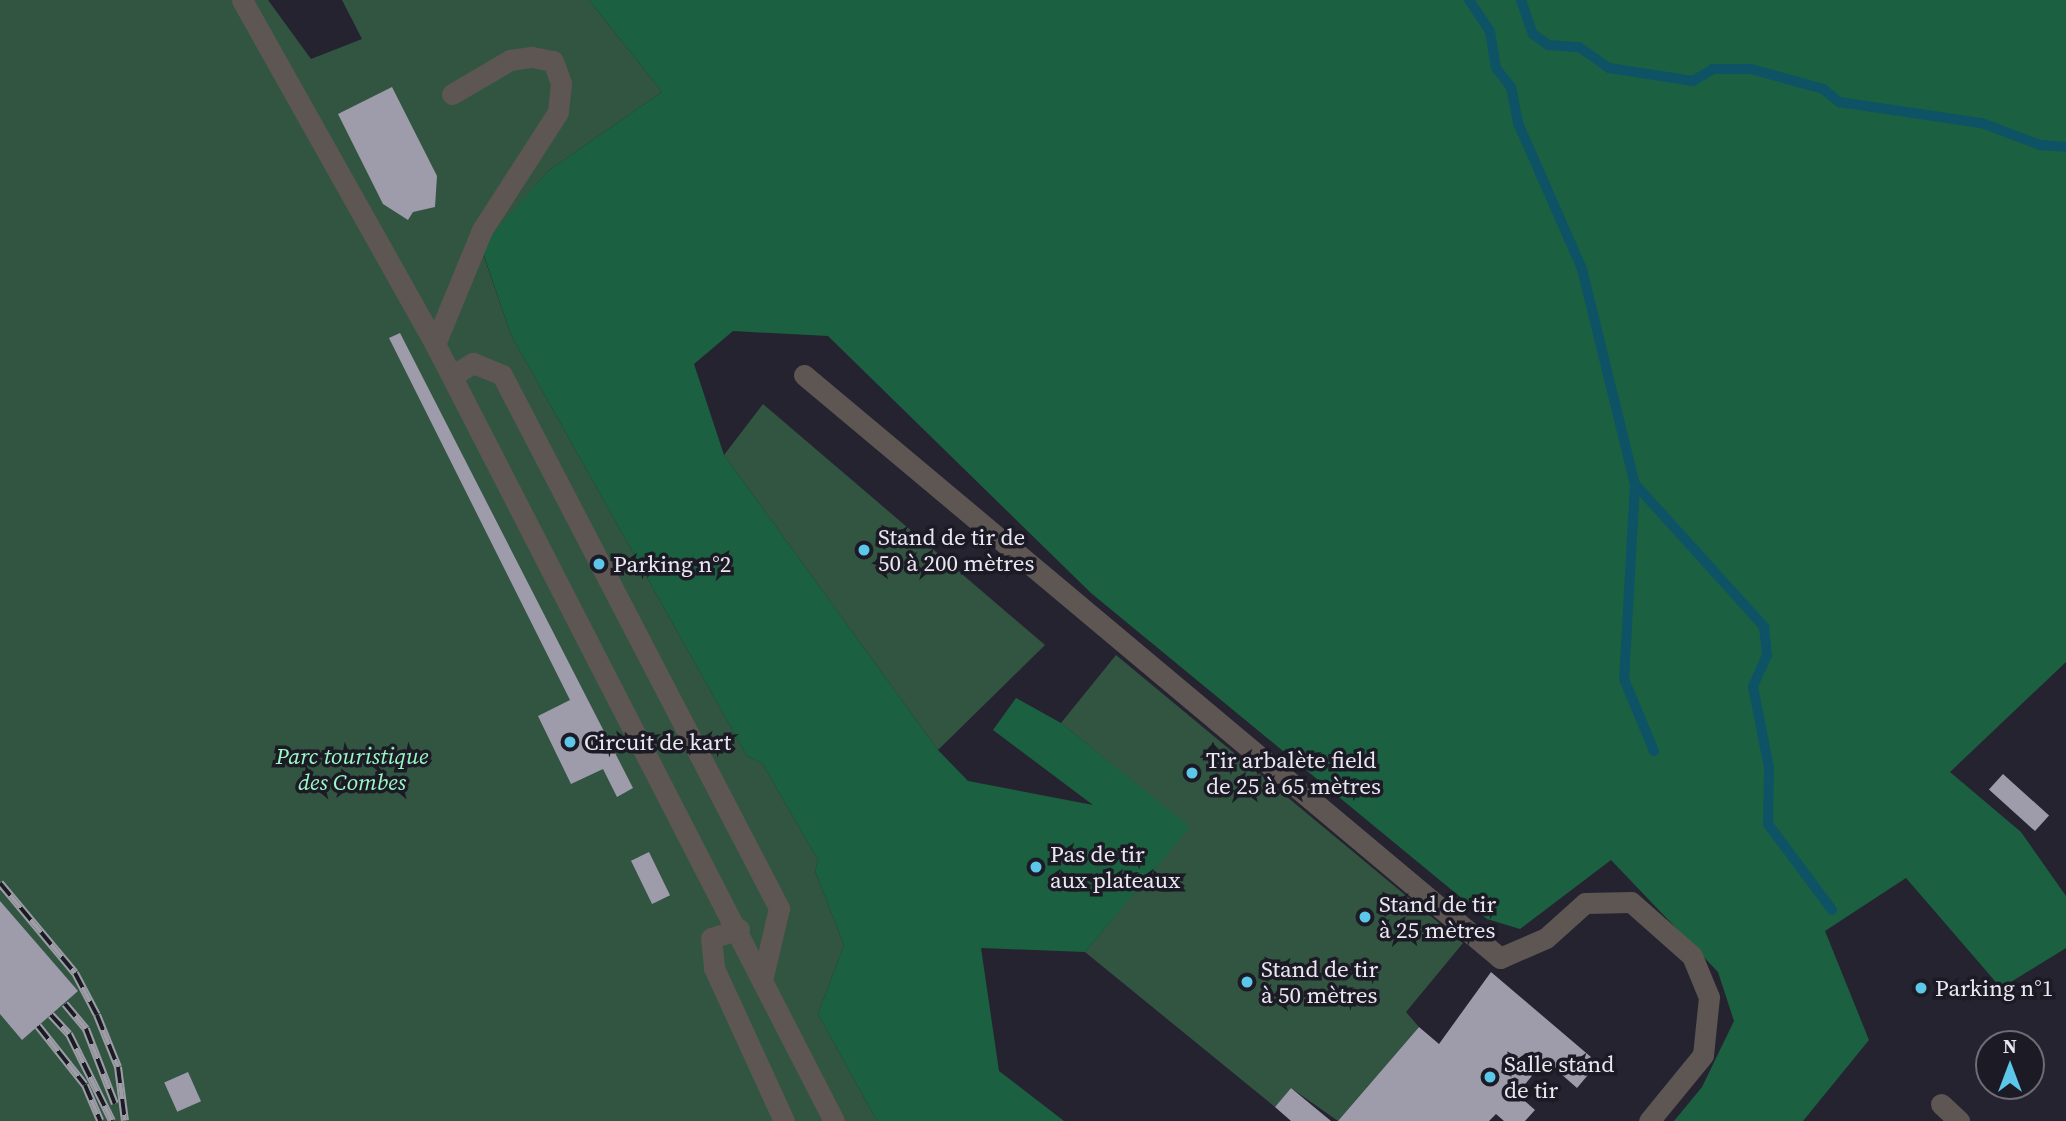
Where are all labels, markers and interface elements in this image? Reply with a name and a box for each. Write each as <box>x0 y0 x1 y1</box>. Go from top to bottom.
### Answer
place label: Stand de tir de 50 à 200 mètres <box>878 523 1034 577</box>
marker: Stand de tir de 50 à 200 mètres <box>856 542 872 558</box>
place label: Parking n°2 <box>613 550 731 578</box>
marker: Parking n°2 <box>591 556 607 572</box>
place label: Circuit de kart <box>584 728 731 756</box>
marker: Circuit de kart <box>562 734 578 750</box>
park label: Parc touristique des Combes <box>276 742 428 796</box>
place label: Tir arbalète field de 25 à 65 mètres <box>1206 746 1381 800</box>
marker: Tir arbalète field de 25 à 65 mètres <box>1184 765 1200 781</box>
place label: Pas de tir aux plateaux <box>1050 840 1180 894</box>
marker: Pas de tir aux plateaux <box>1028 859 1044 875</box>
place label: Stand de tir à 25 mètres <box>1379 890 1496 944</box>
marker: Stand de tir à 25 mètres <box>1357 909 1373 925</box>
place label: Stand de tir à 50 mètres <box>1261 955 1378 1009</box>
marker: Stand de tir à 50 mètres <box>1239 974 1255 990</box>
place label: Parking n°1 <box>1935 974 2053 1002</box>
marker: Parking n°1 <box>1913 980 1929 996</box>
north arrow <box>1975 1030 2045 1100</box>
text: N <box>2003 1033 2017 1059</box>
place label: Salle stand de tir <box>1504 1050 1614 1104</box>
marker: Salle stand de tir <box>1482 1069 1498 1085</box>

